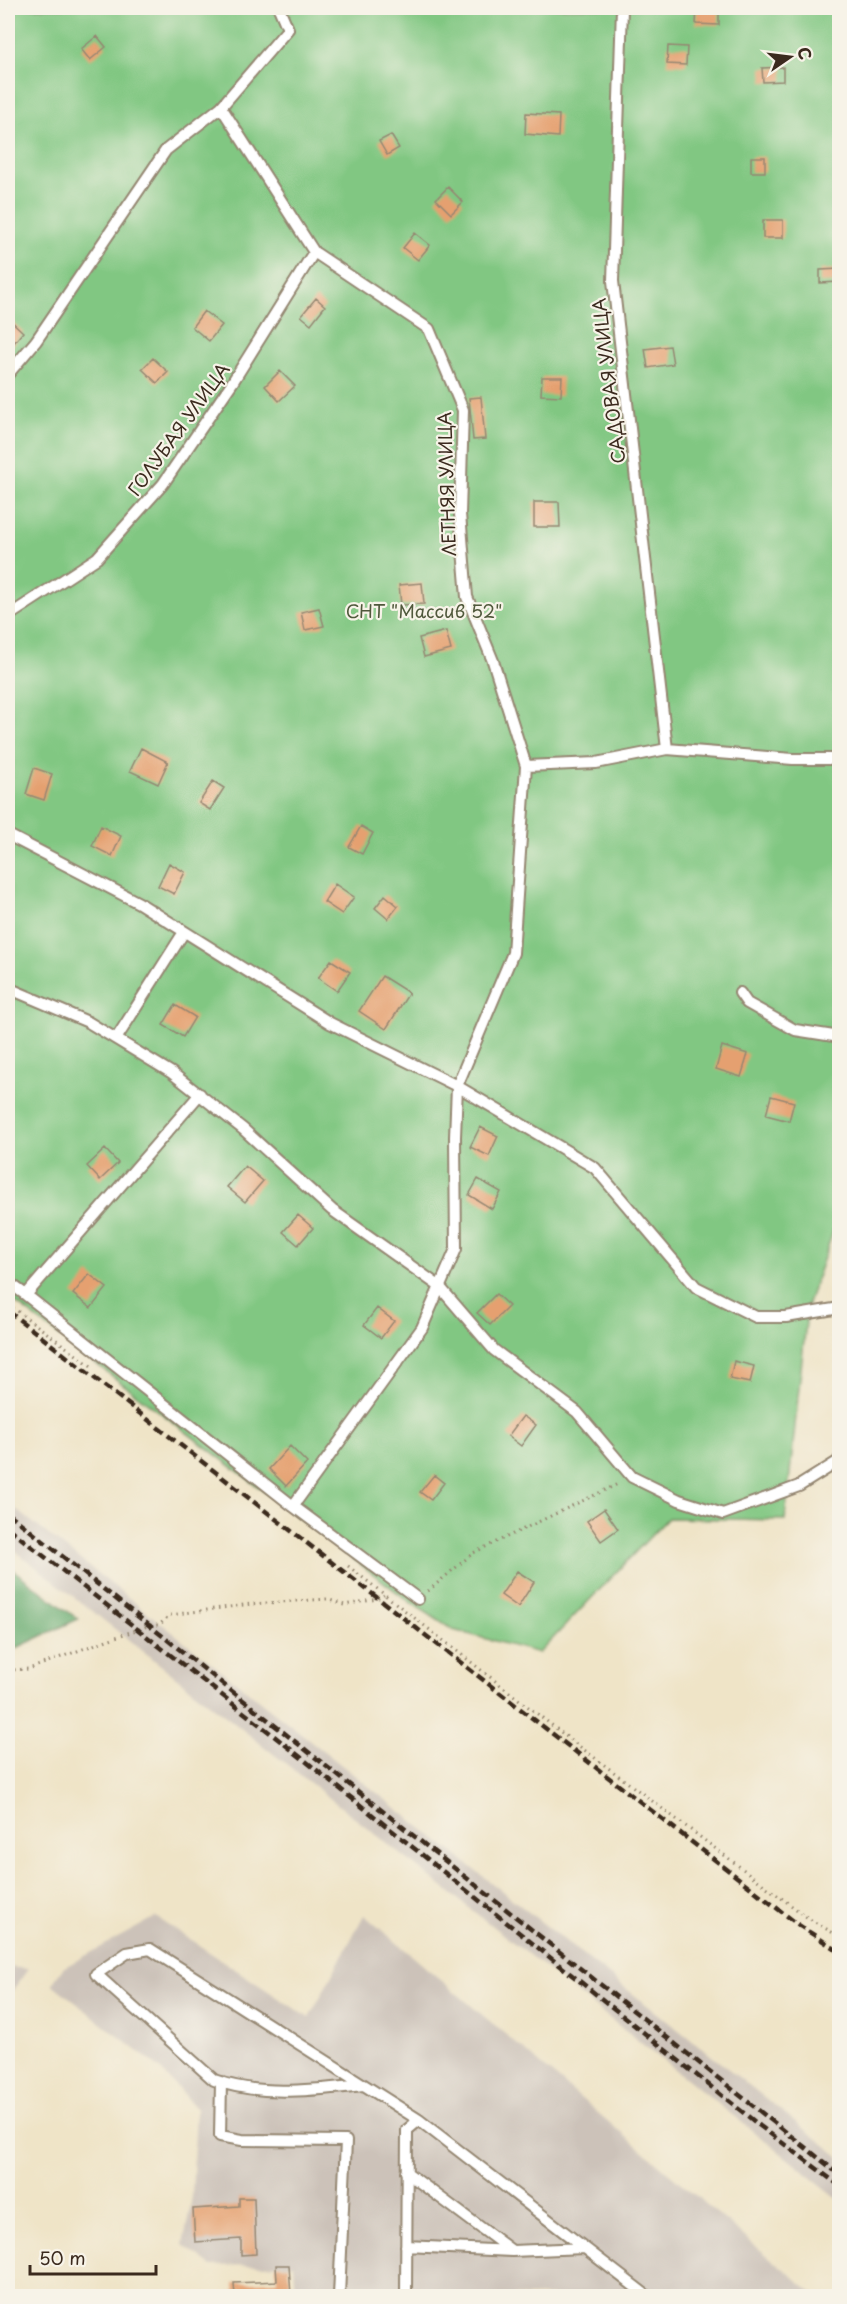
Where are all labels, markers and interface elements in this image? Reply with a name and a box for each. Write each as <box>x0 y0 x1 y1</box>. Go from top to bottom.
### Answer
north arrow <box>760 27 820 87</box>
text: С <box>792 44 819 62</box>
street label: САДОВАЯ УЛИЦА <box>584 296 632 465</box>
street label: ГОЛУБАЯ УЛИЦА <box>120 357 236 501</box>
street label: ЛЕТНЯЯ УЛИЦА <box>430 411 462 557</box>
park label: СНТ "Массив 52" <box>346 597 502 624</box>
scale bar <box>30 2238 156 2276</box>
text: 50 m <box>39 2244 86 2271</box>

